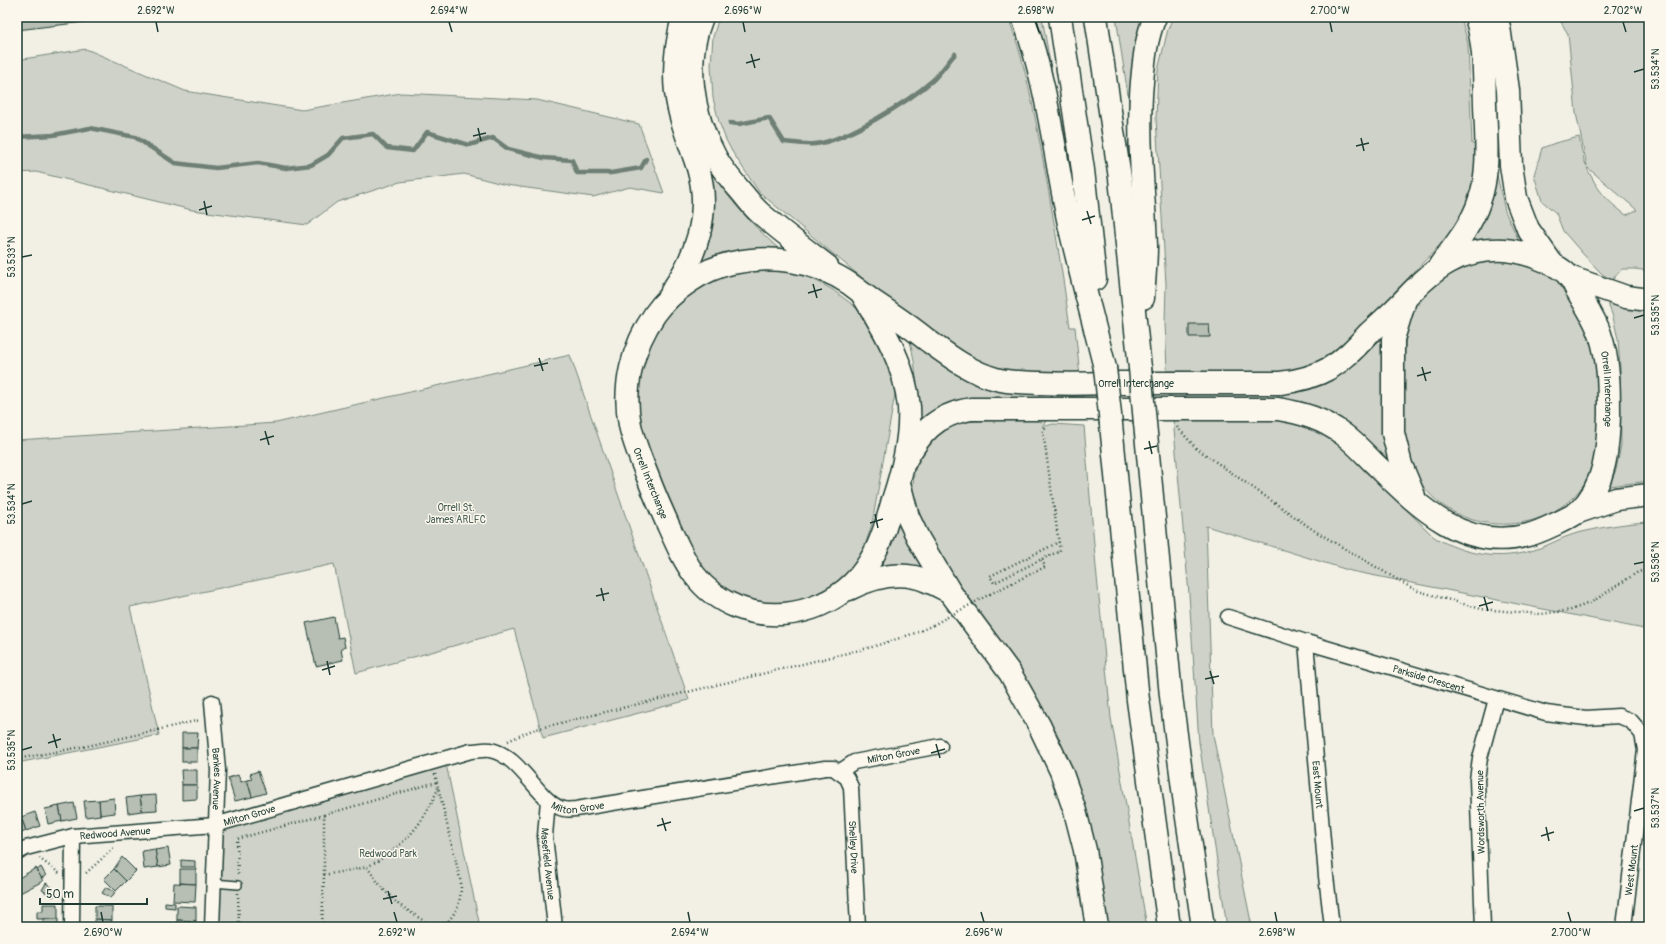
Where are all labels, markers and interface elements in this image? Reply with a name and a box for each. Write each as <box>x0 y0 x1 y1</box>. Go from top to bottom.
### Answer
text: 2.692°W <box>137 5 175 17</box>
text: 2.694°W <box>430 5 468 17</box>
text: 2.696°W <box>724 5 762 17</box>
text: 2.698°W <box>1018 5 1055 17</box>
text: 2.700°W <box>1310 5 1350 17</box>
text: 2.702°W <box>1604 5 1643 17</box>
text: 53.534°N <box>1650 48 1662 90</box>
text: 53.533°N <box>6 236 18 277</box>
text: 53.535°N <box>1650 294 1662 335</box>
street label: Orrell Interchange <box>1598 350 1614 427</box>
street label: Orrell Interchange <box>1098 378 1174 390</box>
street label: Orrell Interchange <box>630 446 670 521</box>
text: 53.534°N <box>6 483 18 525</box>
park label: Orrell St. James ARLFC <box>426 502 486 526</box>
text: 53.536°N <box>1650 541 1662 583</box>
street label: Parkside Crescent <box>1391 663 1467 696</box>
text: 53.535°N <box>6 729 18 770</box>
street label: Milton Grove <box>866 745 921 766</box>
street label: Bankes Avenue <box>209 747 223 810</box>
street label: East Mount <box>1309 760 1325 810</box>
street label: Wordsworth Avenue <box>1474 770 1488 854</box>
text: 53.537°N <box>1650 787 1662 828</box>
street label: Milton Grove <box>549 799 605 817</box>
street label: Milton Grove <box>222 803 277 829</box>
street label: Shelley Drive <box>846 820 860 874</box>
street label: Redwood Avenue <box>79 825 151 842</box>
street label: Masefield Avenue <box>538 827 557 900</box>
street label: West Mount <box>1623 843 1641 896</box>
park label: Redwood Park <box>359 848 418 860</box>
scale bar <box>40 880 147 906</box>
text: 50 m <box>46 887 74 902</box>
text: 2.690°W <box>84 927 123 939</box>
text: 2.692°W <box>378 927 416 939</box>
text: 2.694°W <box>671 927 709 939</box>
text: 2.696°W <box>965 927 1003 939</box>
text: 2.698°W <box>1259 927 1296 939</box>
text: 2.700°W <box>1551 927 1591 939</box>

